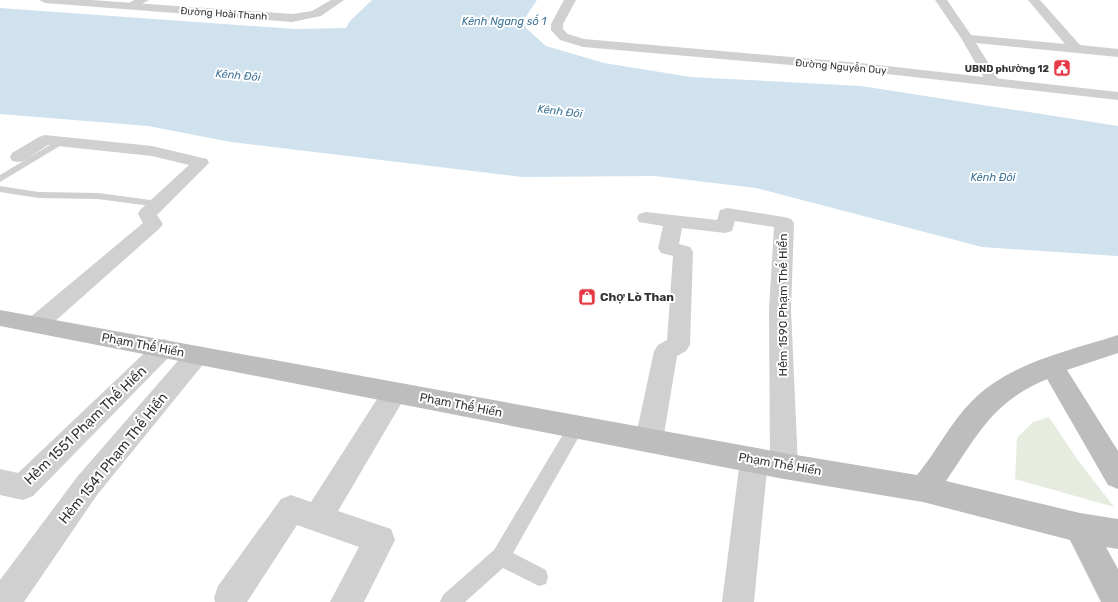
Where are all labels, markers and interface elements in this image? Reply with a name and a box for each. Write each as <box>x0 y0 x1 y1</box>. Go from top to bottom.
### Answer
street label: Đường Hoài Thanh <box>180 5 268 23</box>
water label: Kênh Ngang số 1 <box>462 14 546 28</box>
street label: Đường Nguyễn Duy <box>795 57 887 77</box>
public building icon: UBND phường 12 <box>1052 58 1072 78</box>
place label: UBND phường 12 <box>965 63 1049 75</box>
water label: Kênh Đôi <box>215 67 261 84</box>
water label: Kênh Đôi <box>537 102 583 121</box>
water label: Kênh Đôi <box>971 171 1016 184</box>
street label: Hẻm 1590 Phạm Thế Hiển <box>775 234 790 376</box>
shop icon: Chợ Lò Than <box>577 287 597 307</box>
place label: Chợ Lò Than <box>600 290 674 304</box>
street label: Phạm Thế Hiển <box>100 330 186 360</box>
street label: Hẻm 1551 Phạm Thế Hiển <box>20 362 150 488</box>
street label: Hẻm 1541 Phạm Thế Hiển <box>54 389 172 527</box>
street label: Phạm Thế Hiển <box>418 390 504 420</box>
street label: Phạm Thế Hiển <box>737 449 823 478</box>

